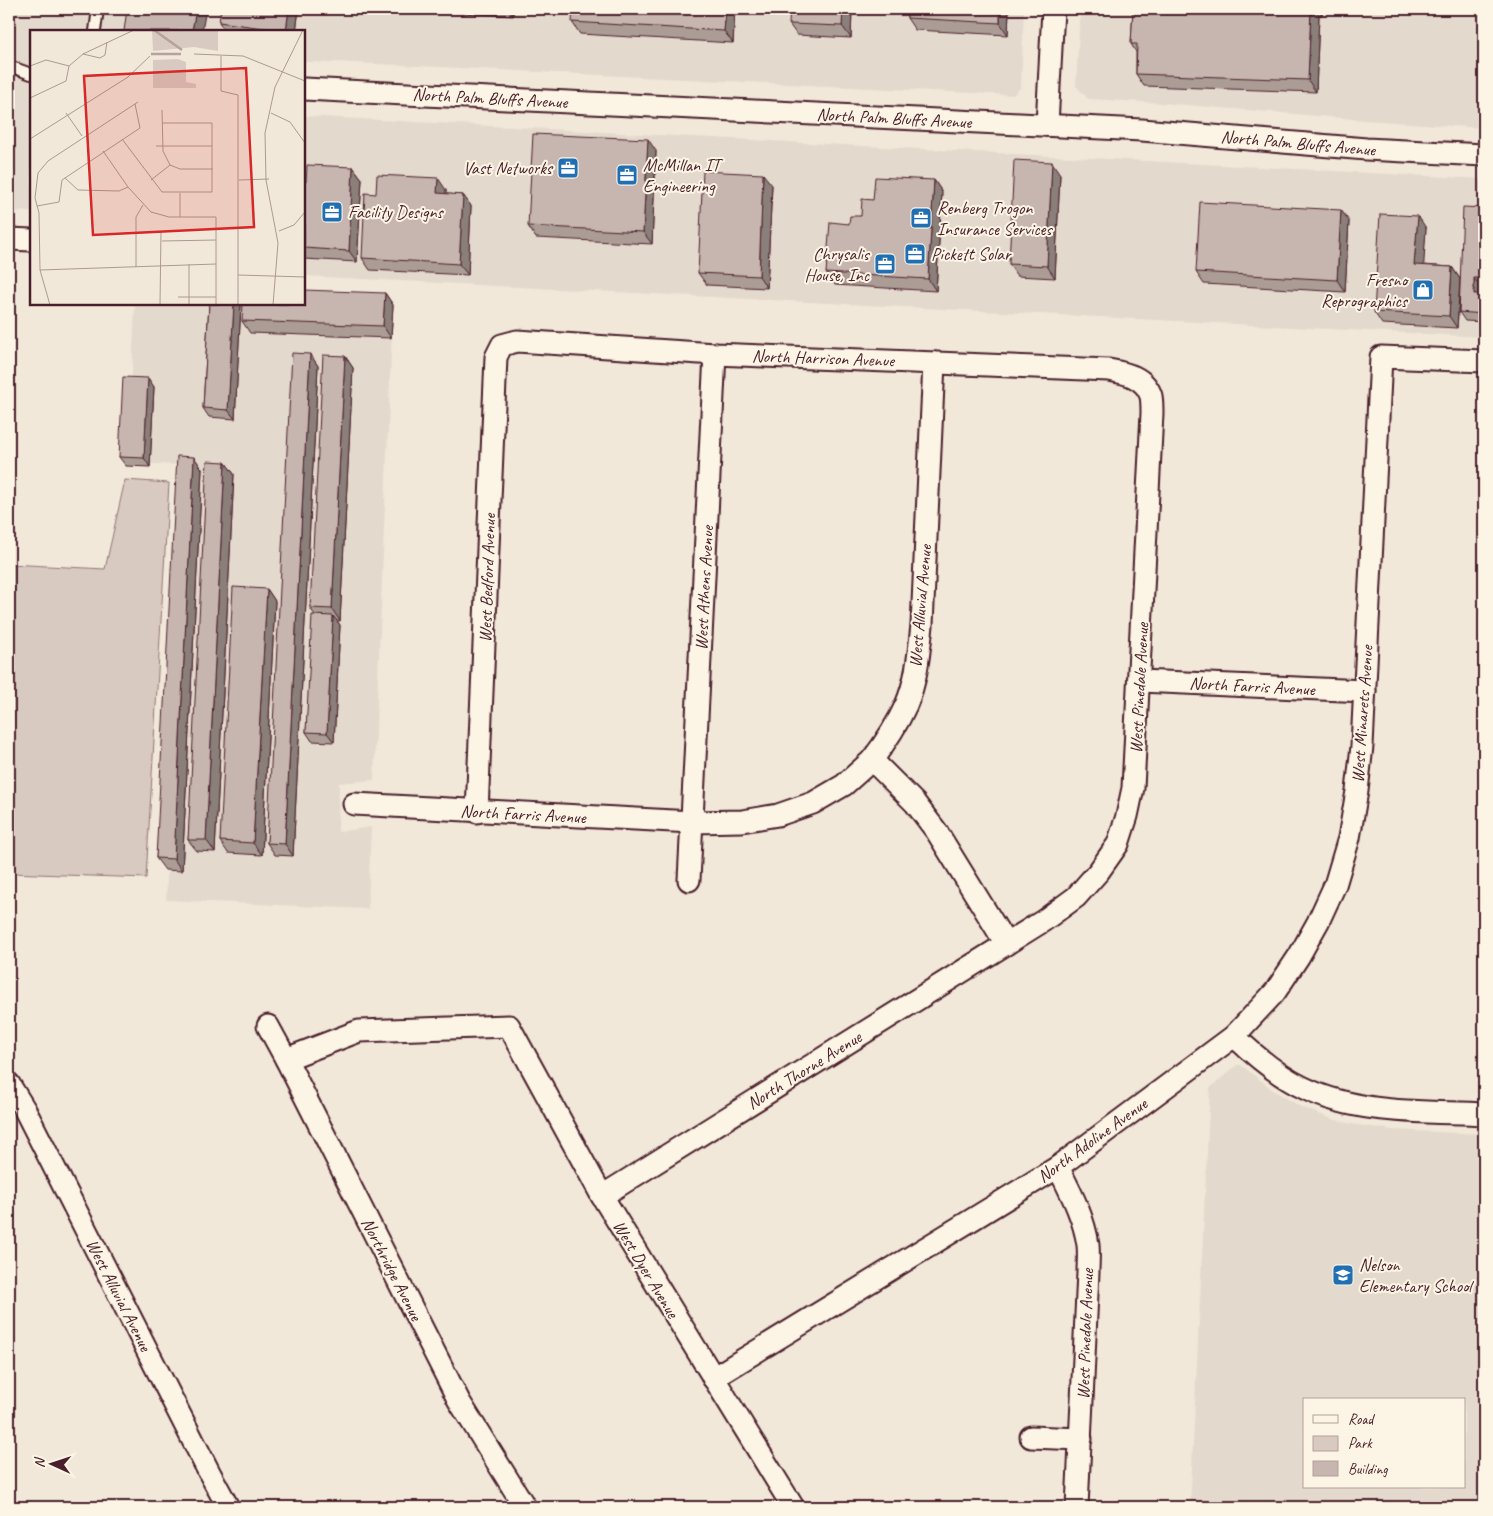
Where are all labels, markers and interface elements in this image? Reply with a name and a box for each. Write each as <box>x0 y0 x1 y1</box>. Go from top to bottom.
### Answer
inset map <box>30 30 305 305</box>
street label: North Palm Bluffs Avenue <box>412 83 569 113</box>
street label: North Palm Bluffs Avenue <box>816 103 973 133</box>
street label: North Palm Bluffs Avenue <box>1220 125 1377 161</box>
place label: McMillan IT Engineering <box>643 154 724 197</box>
office icon: Vast Networks <box>556 156 580 180</box>
place label: Vast Networks <box>463 157 554 179</box>
office icon: McMillan IT Engineering <box>615 163 639 187</box>
place label: Renberg Trogon Insurance Services <box>937 197 1053 240</box>
office icon: Facility Designs <box>320 200 344 224</box>
place label: Facility Designs <box>348 201 445 223</box>
office icon: Renberg Trogon Insurance Services <box>909 206 933 230</box>
office icon: Pickett Solar <box>903 242 927 266</box>
place label: Chrysalis House, Inc <box>805 243 871 286</box>
place label: Pickett Solar <box>931 243 1012 265</box>
office icon: Chrysalis House, Inc <box>873 252 897 276</box>
place label: Fresno Reprographics <box>1321 269 1409 312</box>
shop icon: Fresno Reprographics <box>1411 278 1435 302</box>
street label: North Harrison Avenue <box>752 345 896 372</box>
street label: West Bedford Avenue <box>474 512 500 643</box>
street label: West Athens Avenue <box>690 524 718 651</box>
street label: West Alluvial Avenue <box>904 543 936 668</box>
street label: West Pinedale Avenue <box>1125 621 1153 754</box>
street label: West Minarets Avenue <box>1346 644 1378 783</box>
street label: North Farris Avenue <box>1189 672 1316 700</box>
street label: North Farris Avenue <box>460 800 587 828</box>
street label: North Thorne Avenue <box>743 1025 866 1114</box>
street label: North Adoline Avenue <box>1033 1092 1152 1187</box>
street label: Northridge Avenue <box>357 1214 428 1325</box>
street label: West Dyer Avenue <box>608 1216 684 1323</box>
street label: West Alluvial Avenue <box>81 1235 157 1356</box>
place label: Nelson Elementary School <box>1359 1254 1474 1297</box>
school or university icon: Nelson Elementary School <box>1331 1263 1355 1287</box>
street label: West Pinedale Avenue <box>1072 1267 1098 1400</box>
legend <box>1303 1398 1466 1488</box>
text: Road <box>1348 1410 1375 1429</box>
text: Park <box>1348 1434 1373 1453</box>
north arrow <box>28 1438 78 1488</box>
text: N <box>31 1456 48 1468</box>
text: Building <box>1348 1460 1388 1479</box>

